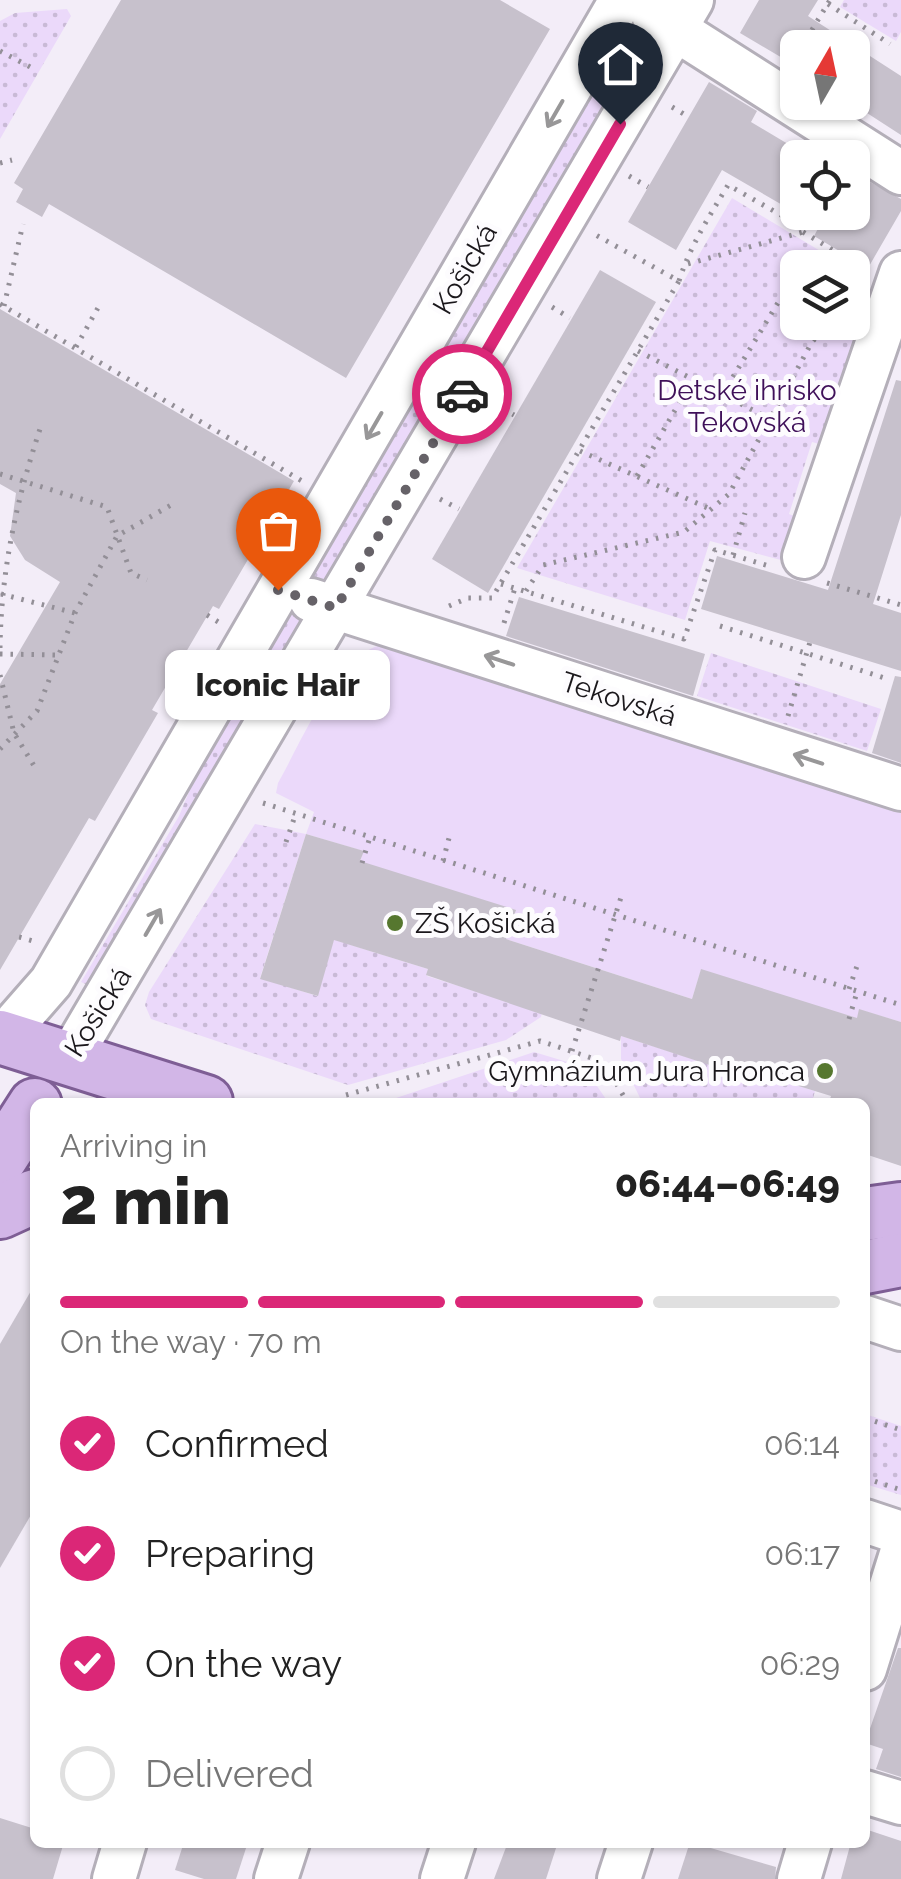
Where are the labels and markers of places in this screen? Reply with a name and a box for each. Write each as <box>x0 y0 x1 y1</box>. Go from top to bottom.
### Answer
pin <box>578 22 663 125</box>
pin <box>236 488 321 591</box>
callout: Iconic Hair <box>166 650 390 720</box>
place label: ZŠ Košická <box>415 906 556 940</box>
marker: ZŠ Košická <box>384 912 406 934</box>
place label: Gymnázium Jura Hronca <box>488 1055 805 1088</box>
marker: Gymnázium Jura Hronca <box>814 1060 836 1082</box>

